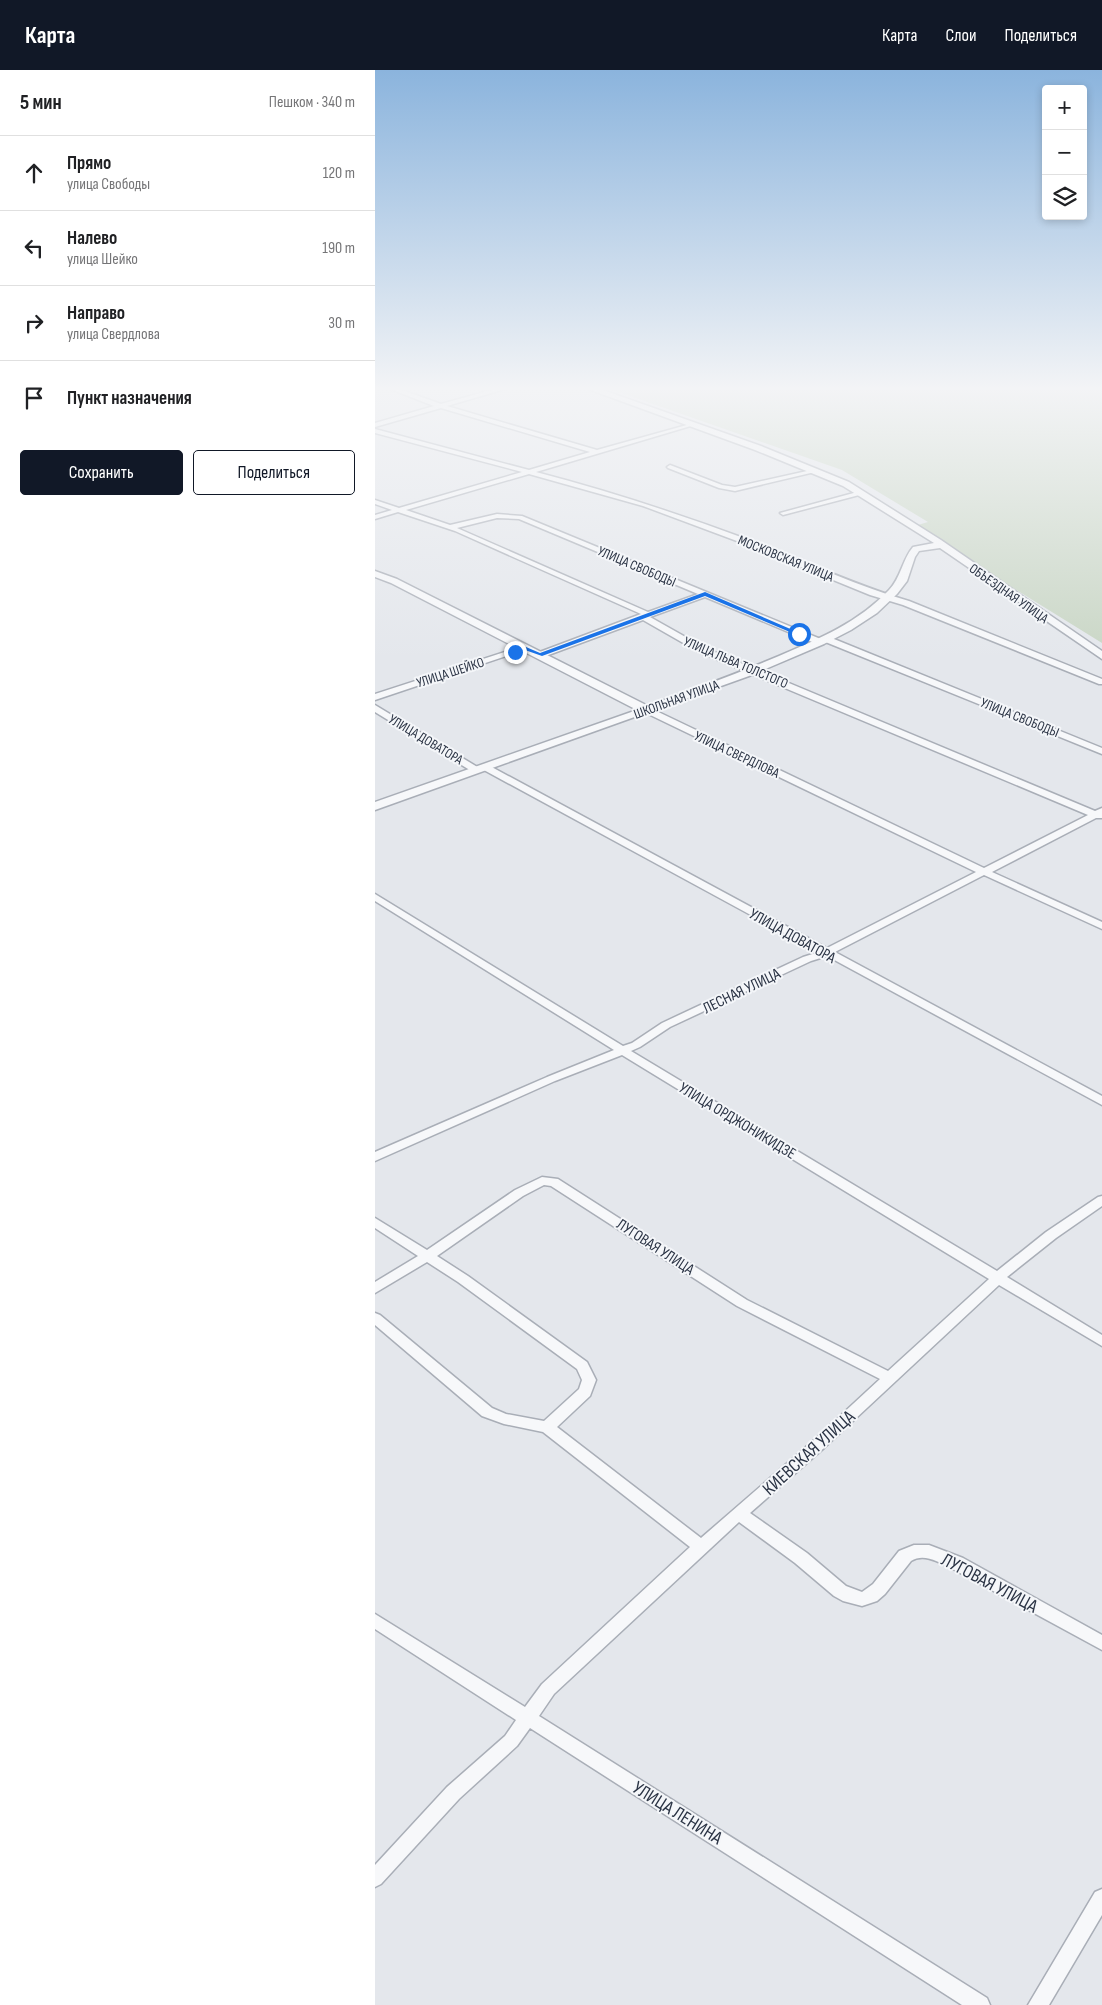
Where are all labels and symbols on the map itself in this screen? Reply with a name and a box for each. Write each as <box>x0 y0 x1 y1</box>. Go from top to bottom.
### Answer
street label: МОСКОВСКАЯ УЛИЦА <box>736 532 837 586</box>
street label: УЛИЦА СВОБОДЫ <box>595 542 679 591</box>
street label: ОБЪЕЗДНАЯ УЛИЦА <box>966 560 1052 627</box>
route start <box>788 623 811 646</box>
street label: УЛИЦА ЛЬВА ТОЛСТОГО <box>681 633 791 692</box>
route end <box>504 641 527 664</box>
street label: УЛИЦА ШЕЙКО <box>414 654 486 691</box>
street label: ШКОЛЬНАЯ УЛИЦА <box>631 676 722 723</box>
street label: УЛИЦА СВОБОДЫ <box>978 694 1062 741</box>
street label: УЛИЦА ДОВАТОРА <box>385 710 467 769</box>
street label: УЛИЦА СВЕРДЛОВА <box>691 727 783 782</box>
street label: УЛИЦА ДОВАТОРА <box>746 905 839 968</box>
street label: ЛЕСНАЯ УЛИЦА <box>700 964 784 1018</box>
street label: УЛИЦА ОРДЖОНИКИДЗЕ <box>675 1079 799 1164</box>
street label: ЛУГОВАЯ УЛИЦА <box>613 1215 698 1280</box>
street label: КИЕВСКАЯ УЛИЦА <box>758 1405 861 1501</box>
street label: ЛУГОВАЯ УЛИЦА <box>937 1548 1042 1619</box>
street label: УЛИЦА ЛЕНИНА <box>628 1777 727 1850</box>

